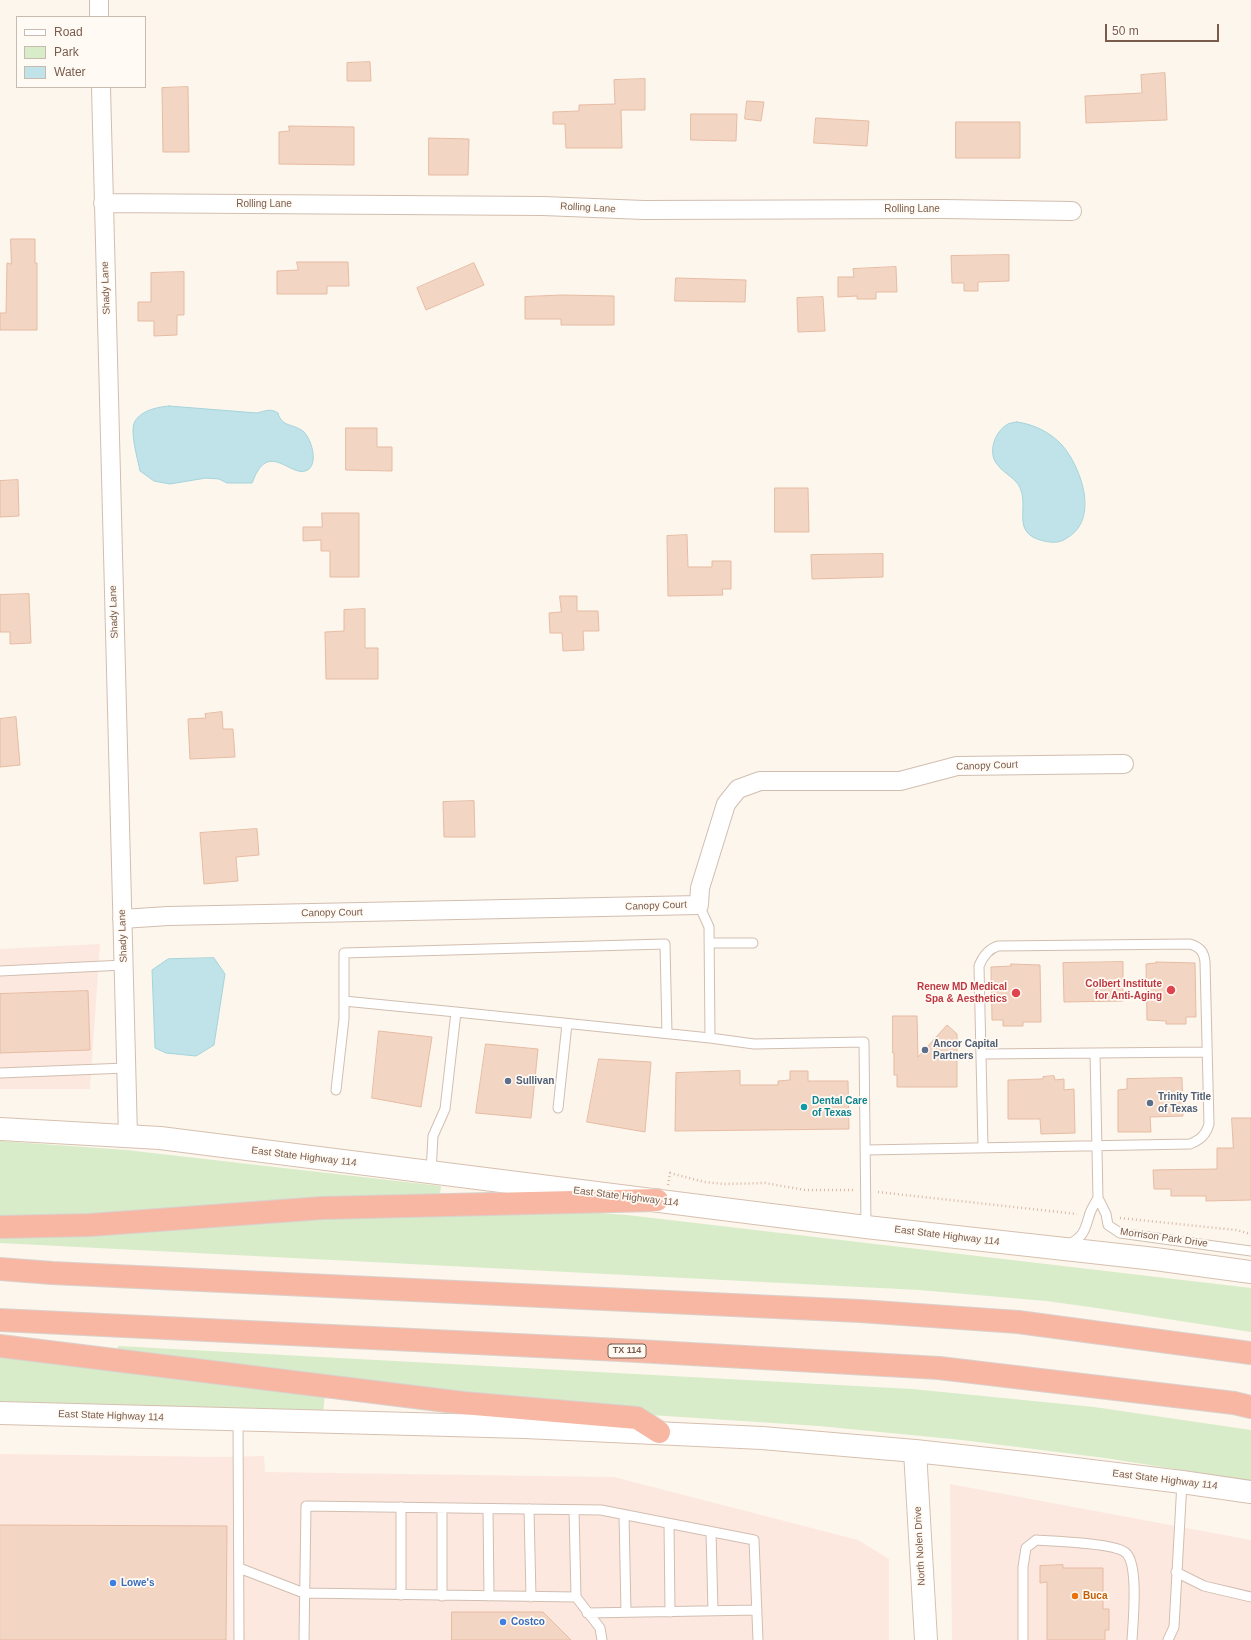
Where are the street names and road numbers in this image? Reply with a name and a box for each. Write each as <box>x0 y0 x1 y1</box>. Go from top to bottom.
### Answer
street label: Rolling Lane <box>236 198 292 210</box>
street label: Rolling Lane <box>560 201 616 215</box>
street label: Rolling Lane <box>884 203 940 215</box>
street label: Shady Lane <box>99 261 113 315</box>
street label: Shady Lane <box>107 585 121 639</box>
street label: Canopy Court <box>956 759 1018 773</box>
street label: Canopy Court <box>625 899 687 913</box>
street label: Canopy Court <box>301 906 363 920</box>
street label: Shady Lane <box>116 909 130 963</box>
street label: East State Highway 114 <box>251 1145 357 1169</box>
street label: East State Highway 114 <box>573 1185 679 1209</box>
street label: East State Highway 114 <box>894 1224 1000 1248</box>
street label: Morrison Park Drive <box>1119 1226 1209 1250</box>
road number: TX 114 <box>608 1344 646 1358</box>
street label: East State Highway 114 <box>58 1408 164 1424</box>
street label: East State Highway 114 <box>1112 1468 1218 1492</box>
street label: North Nolen Drive <box>912 1506 928 1586</box>

